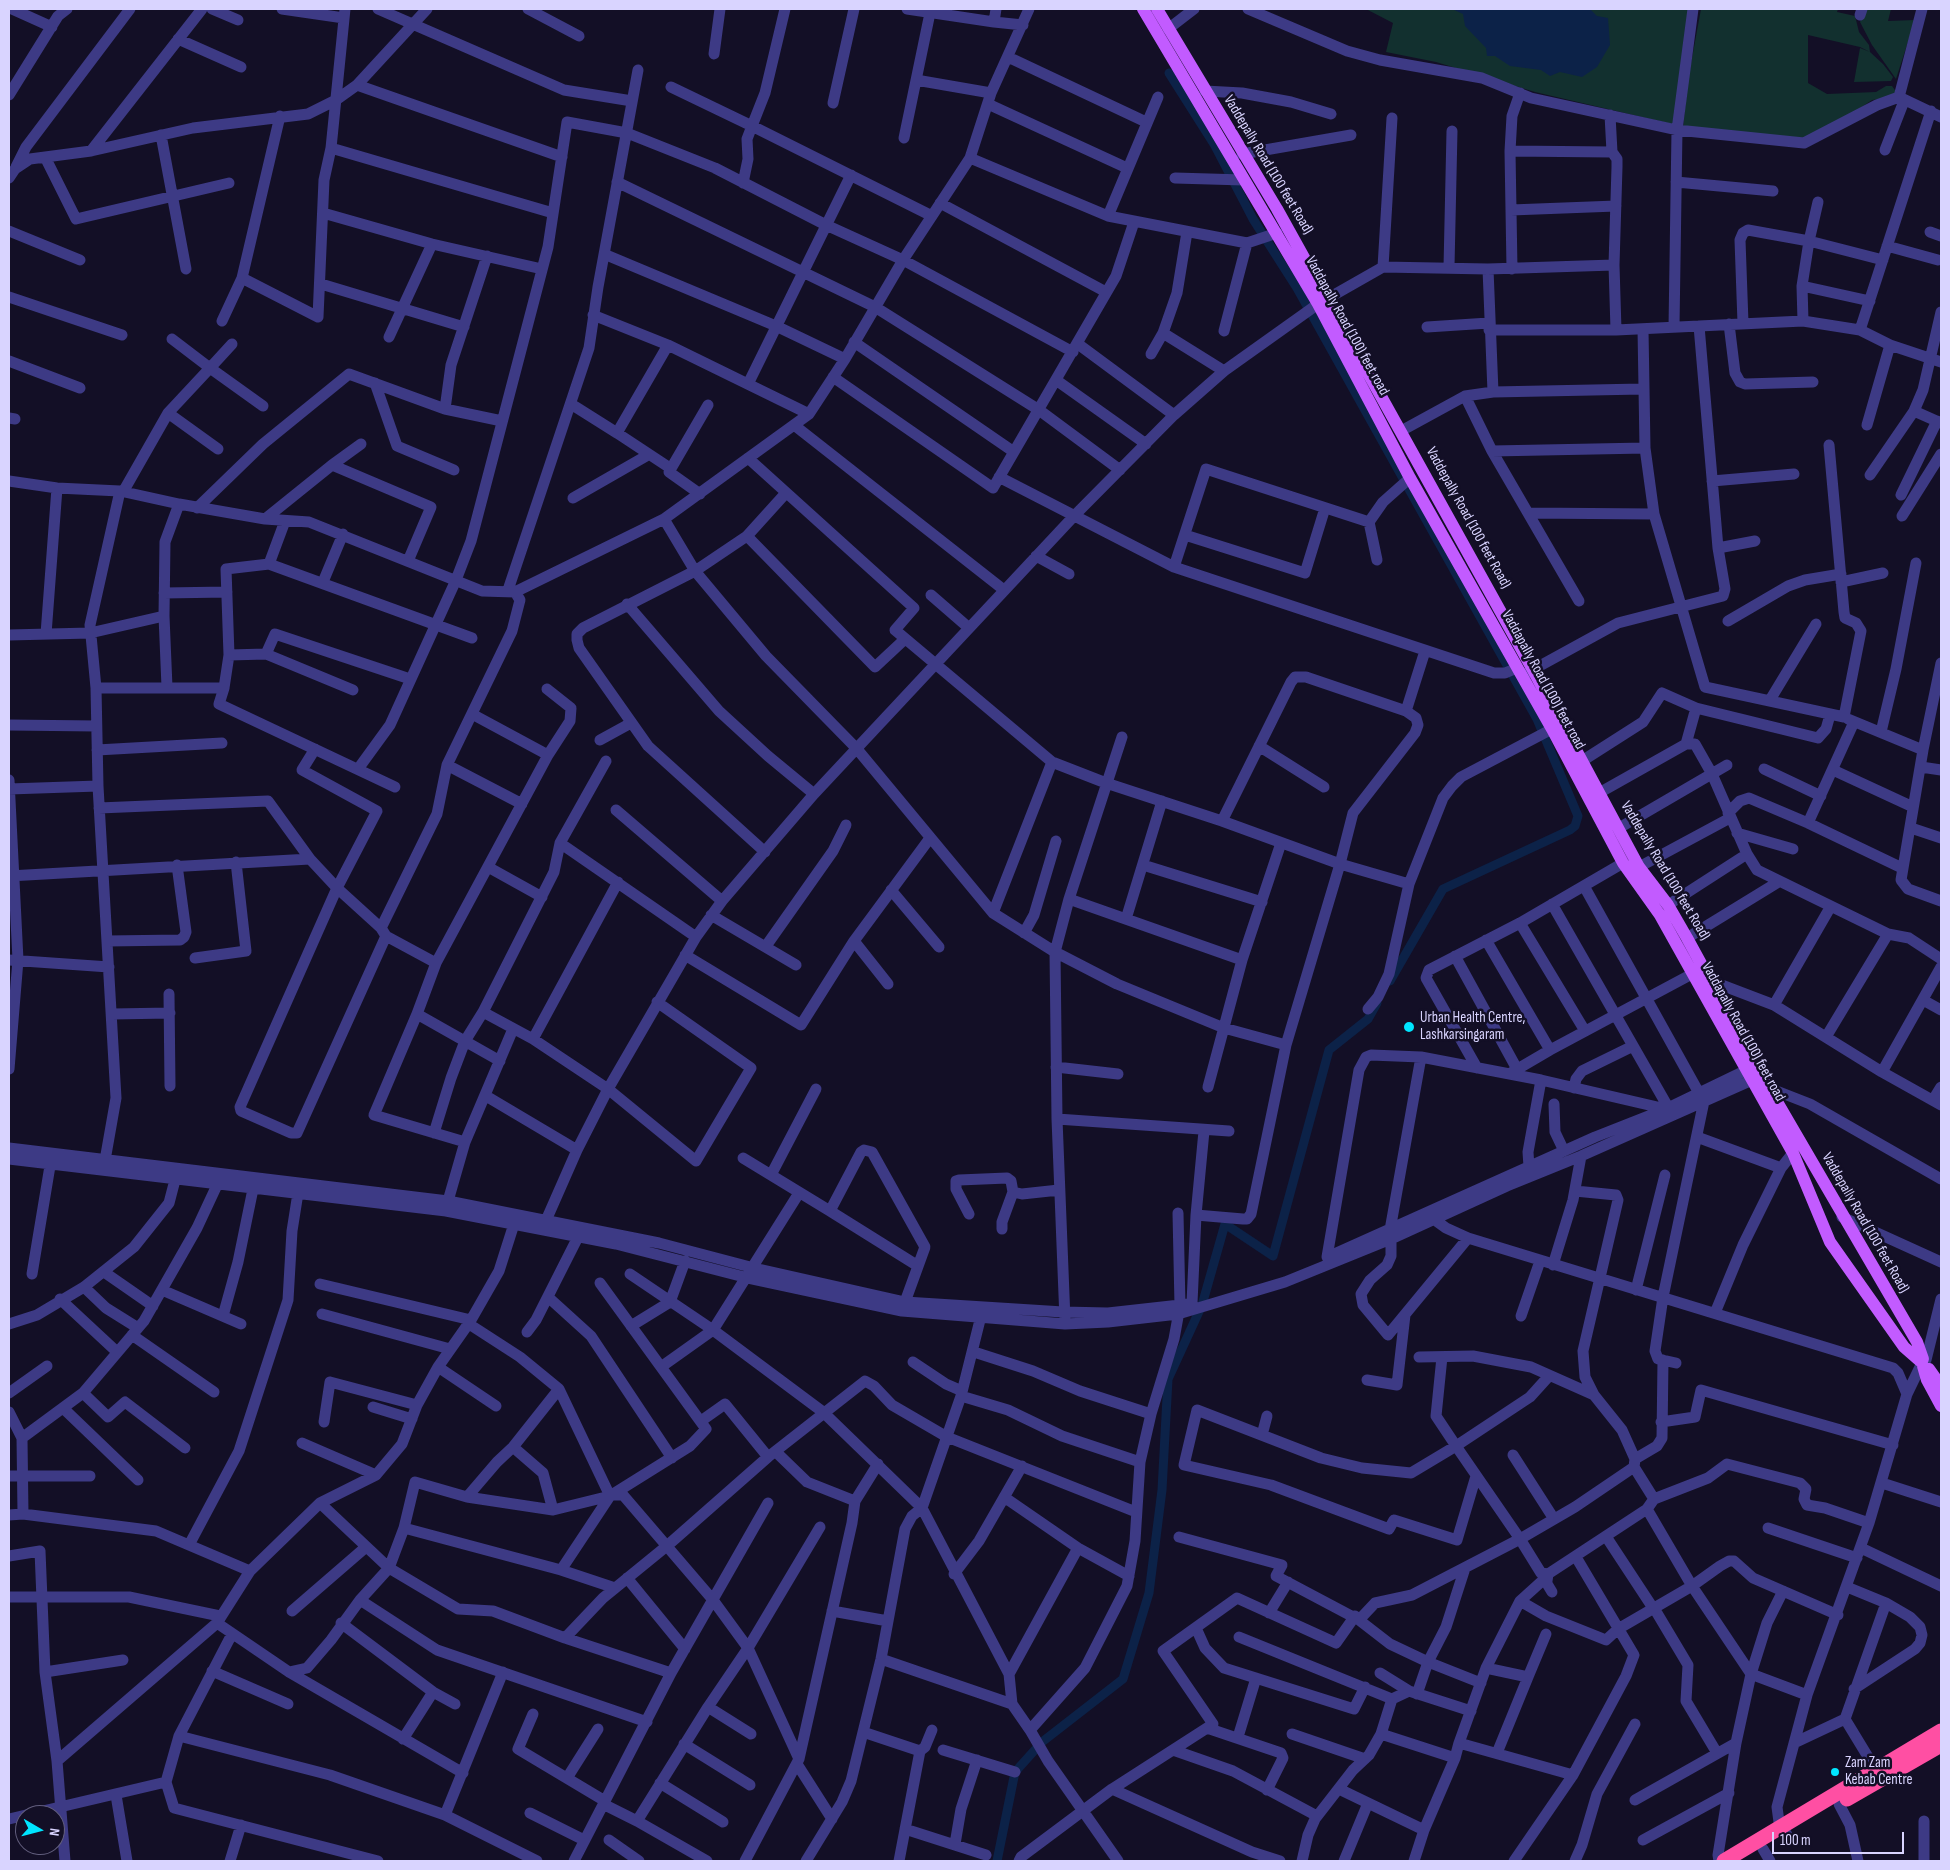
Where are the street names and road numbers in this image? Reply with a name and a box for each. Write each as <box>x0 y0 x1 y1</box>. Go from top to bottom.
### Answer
street label: Vaddepally Road (100 feet Road) <box>1219 92 1317 238</box>
street label: Vaddapally Road (100) feet road <box>1301 253 1393 399</box>
street label: Vaddepally Road (100 feet Road) <box>1422 444 1514 592</box>
street label: Vaddapally Road (100) feet road <box>1497 607 1589 753</box>
street label: Vaddepally Road (100 feet Road) <box>1616 798 1714 944</box>
street label: Vaddapally Road (100) feet road <box>1697 959 1789 1105</box>
street label: Vaddepally Road (100 feet Road) <box>1817 1150 1913 1296</box>

